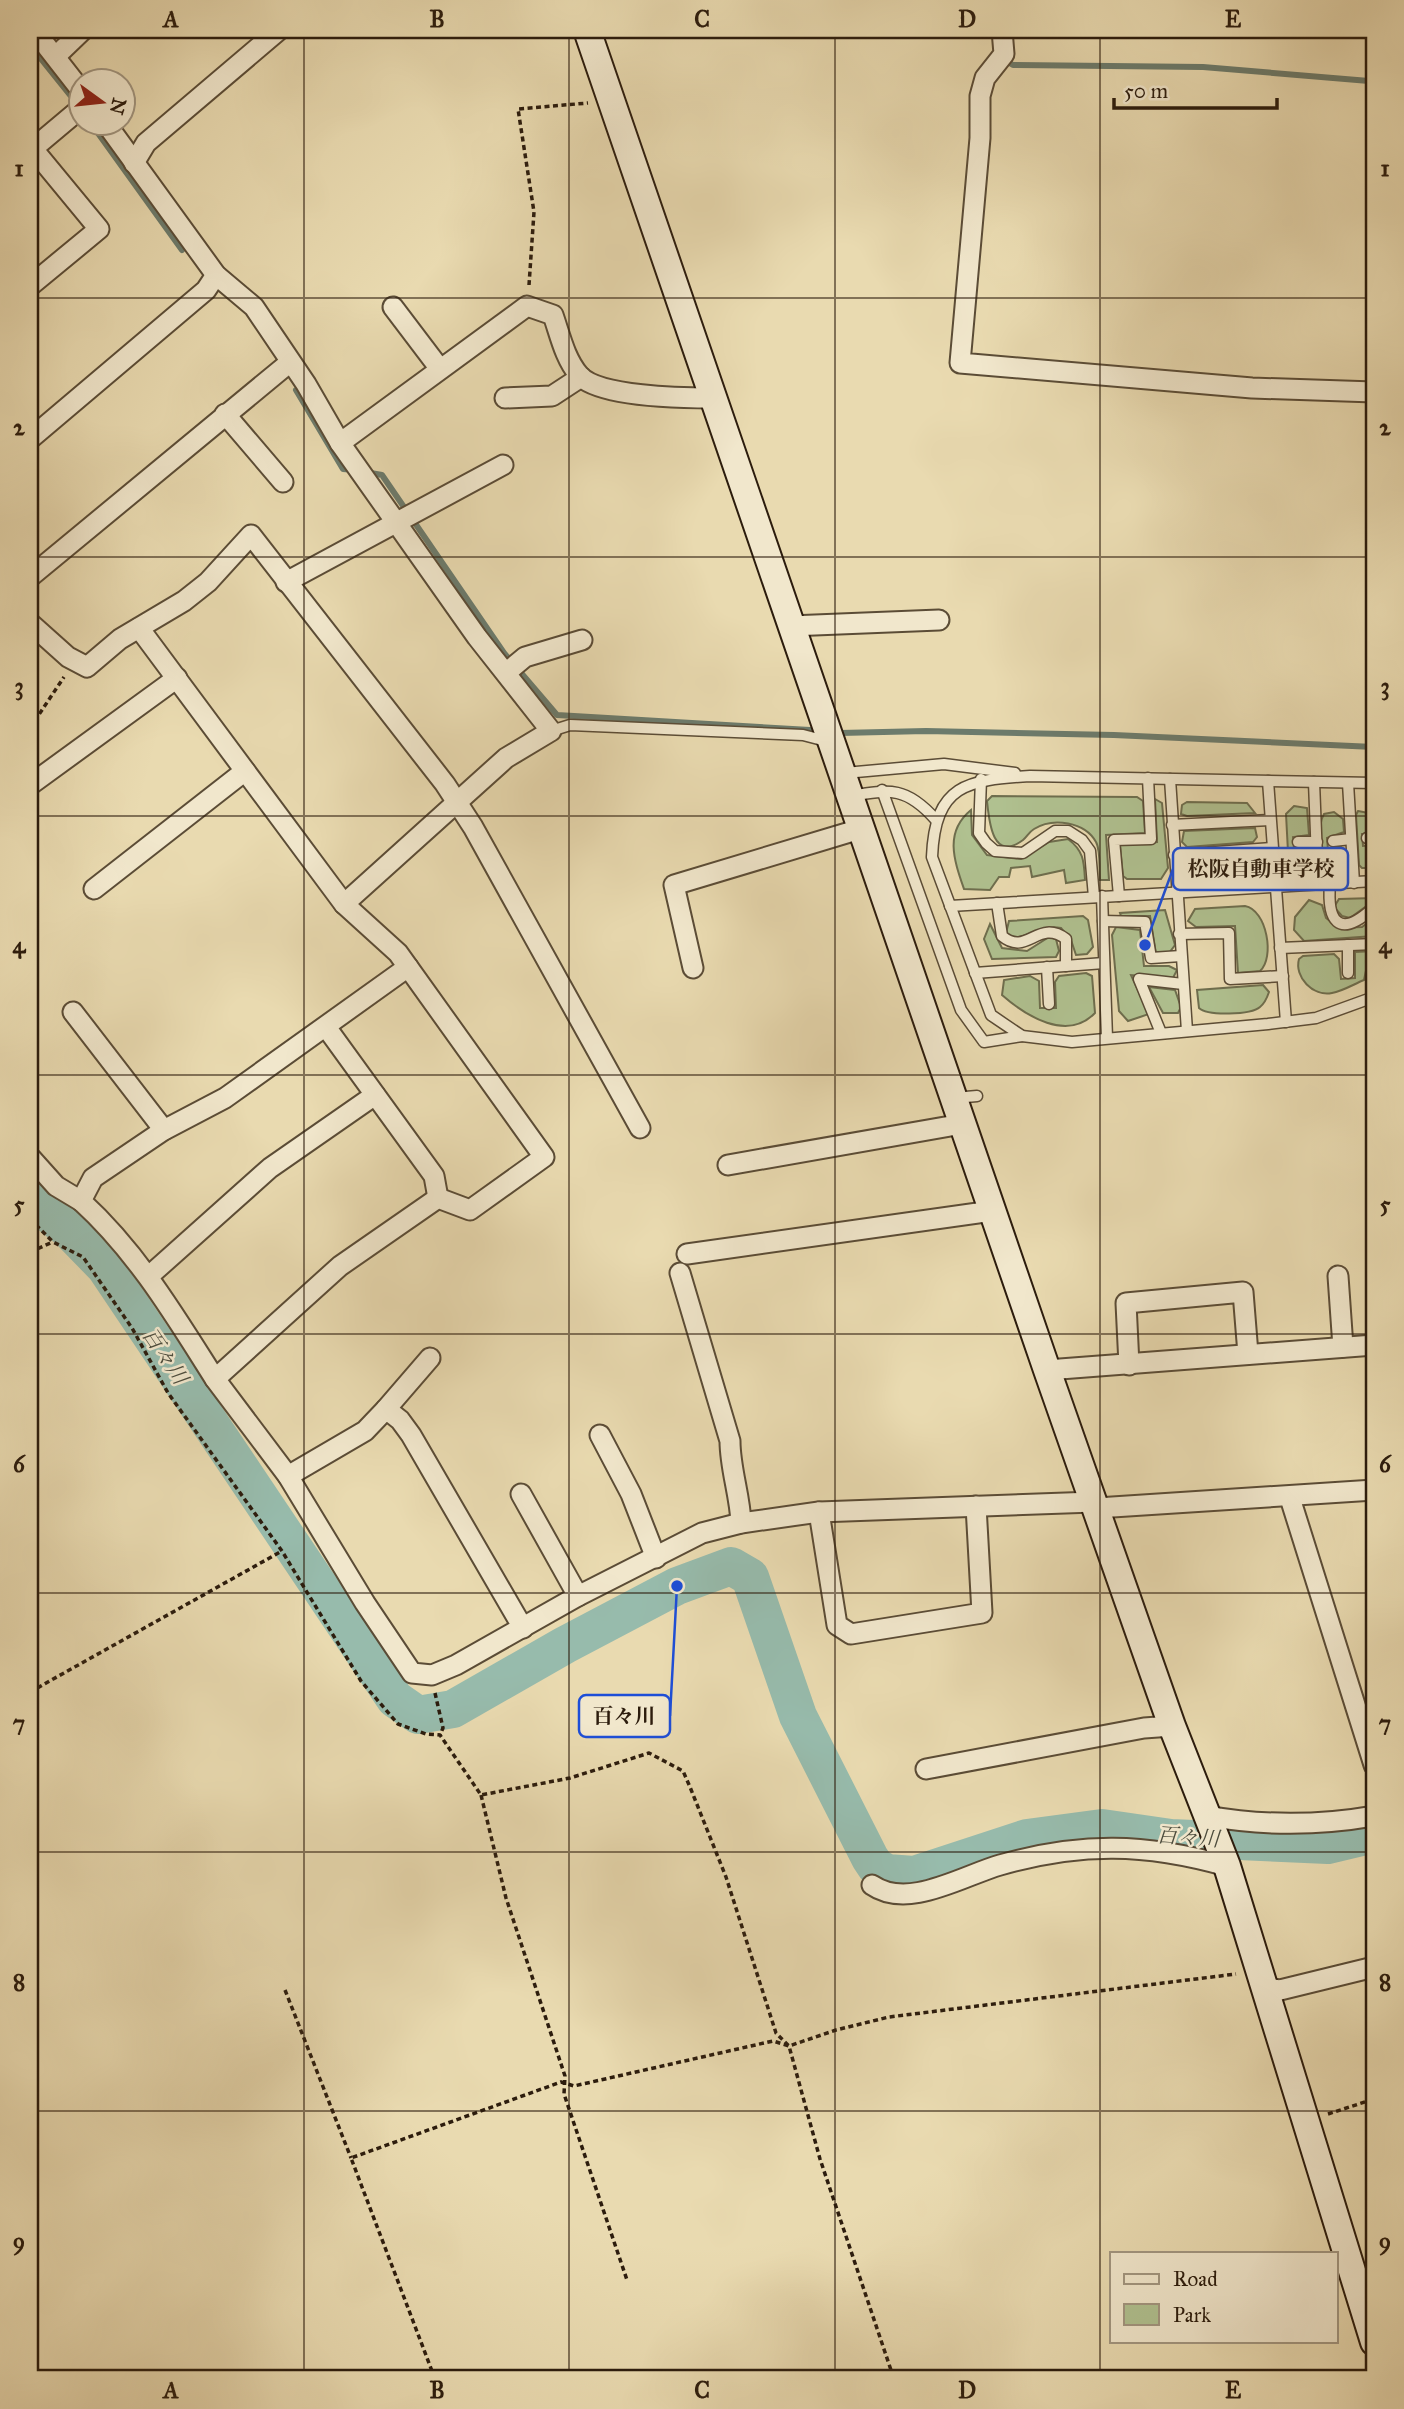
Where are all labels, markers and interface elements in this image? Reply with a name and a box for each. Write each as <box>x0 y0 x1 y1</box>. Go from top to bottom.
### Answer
text: A <box>161 5 179 33</box>
text: B <box>429 5 445 33</box>
text: C <box>694 5 710 33</box>
text: D <box>958 5 976 33</box>
text: E <box>1225 5 1242 33</box>
north arrow <box>66 66 136 136</box>
scale bar <box>1114 66 1276 110</box>
text: 50 m <box>1124 78 1169 104</box>
text: N <box>105 96 131 117</box>
text: 1 <box>14 154 24 182</box>
text: 1 <box>1380 154 1390 182</box>
text: 2 <box>13 413 25 441</box>
text: 2 <box>1379 413 1391 441</box>
text: 3 <box>14 672 24 701</box>
text: 3 <box>1380 672 1390 701</box>
callout: 松阪自動車学校 <box>1173 848 1348 890</box>
text: 松阪自動車学校 <box>1188 856 1335 882</box>
text: 4 <box>13 931 27 959</box>
text: 4 <box>1379 931 1393 959</box>
text: 5 <box>14 1190 25 1218</box>
text: 5 <box>1380 1190 1391 1218</box>
water label: 百々川 <box>137 1323 195 1391</box>
text: 6 <box>13 1450 26 1478</box>
text: 6 <box>1379 1450 1392 1478</box>
callout: 百々川 <box>579 1695 670 1737</box>
text: 百々川 <box>593 1703 656 1729</box>
text: 7 <box>13 1709 25 1737</box>
text: 7 <box>1379 1709 1391 1737</box>
water label: 百々川 <box>1156 1822 1222 1852</box>
text: 8 <box>13 1968 25 1996</box>
text: 8 <box>1379 1968 1391 1996</box>
text: 9 <box>13 2227 25 2256</box>
text: 9 <box>1379 2227 1391 2256</box>
legend <box>1110 2252 1338 2342</box>
text: Road <box>1173 2266 1218 2292</box>
text: Park <box>1173 2302 1211 2328</box>
text: A <box>161 2376 179 2404</box>
text: B <box>429 2376 445 2404</box>
text: C <box>694 2376 710 2404</box>
text: D <box>958 2376 976 2404</box>
text: E <box>1225 2376 1242 2404</box>

